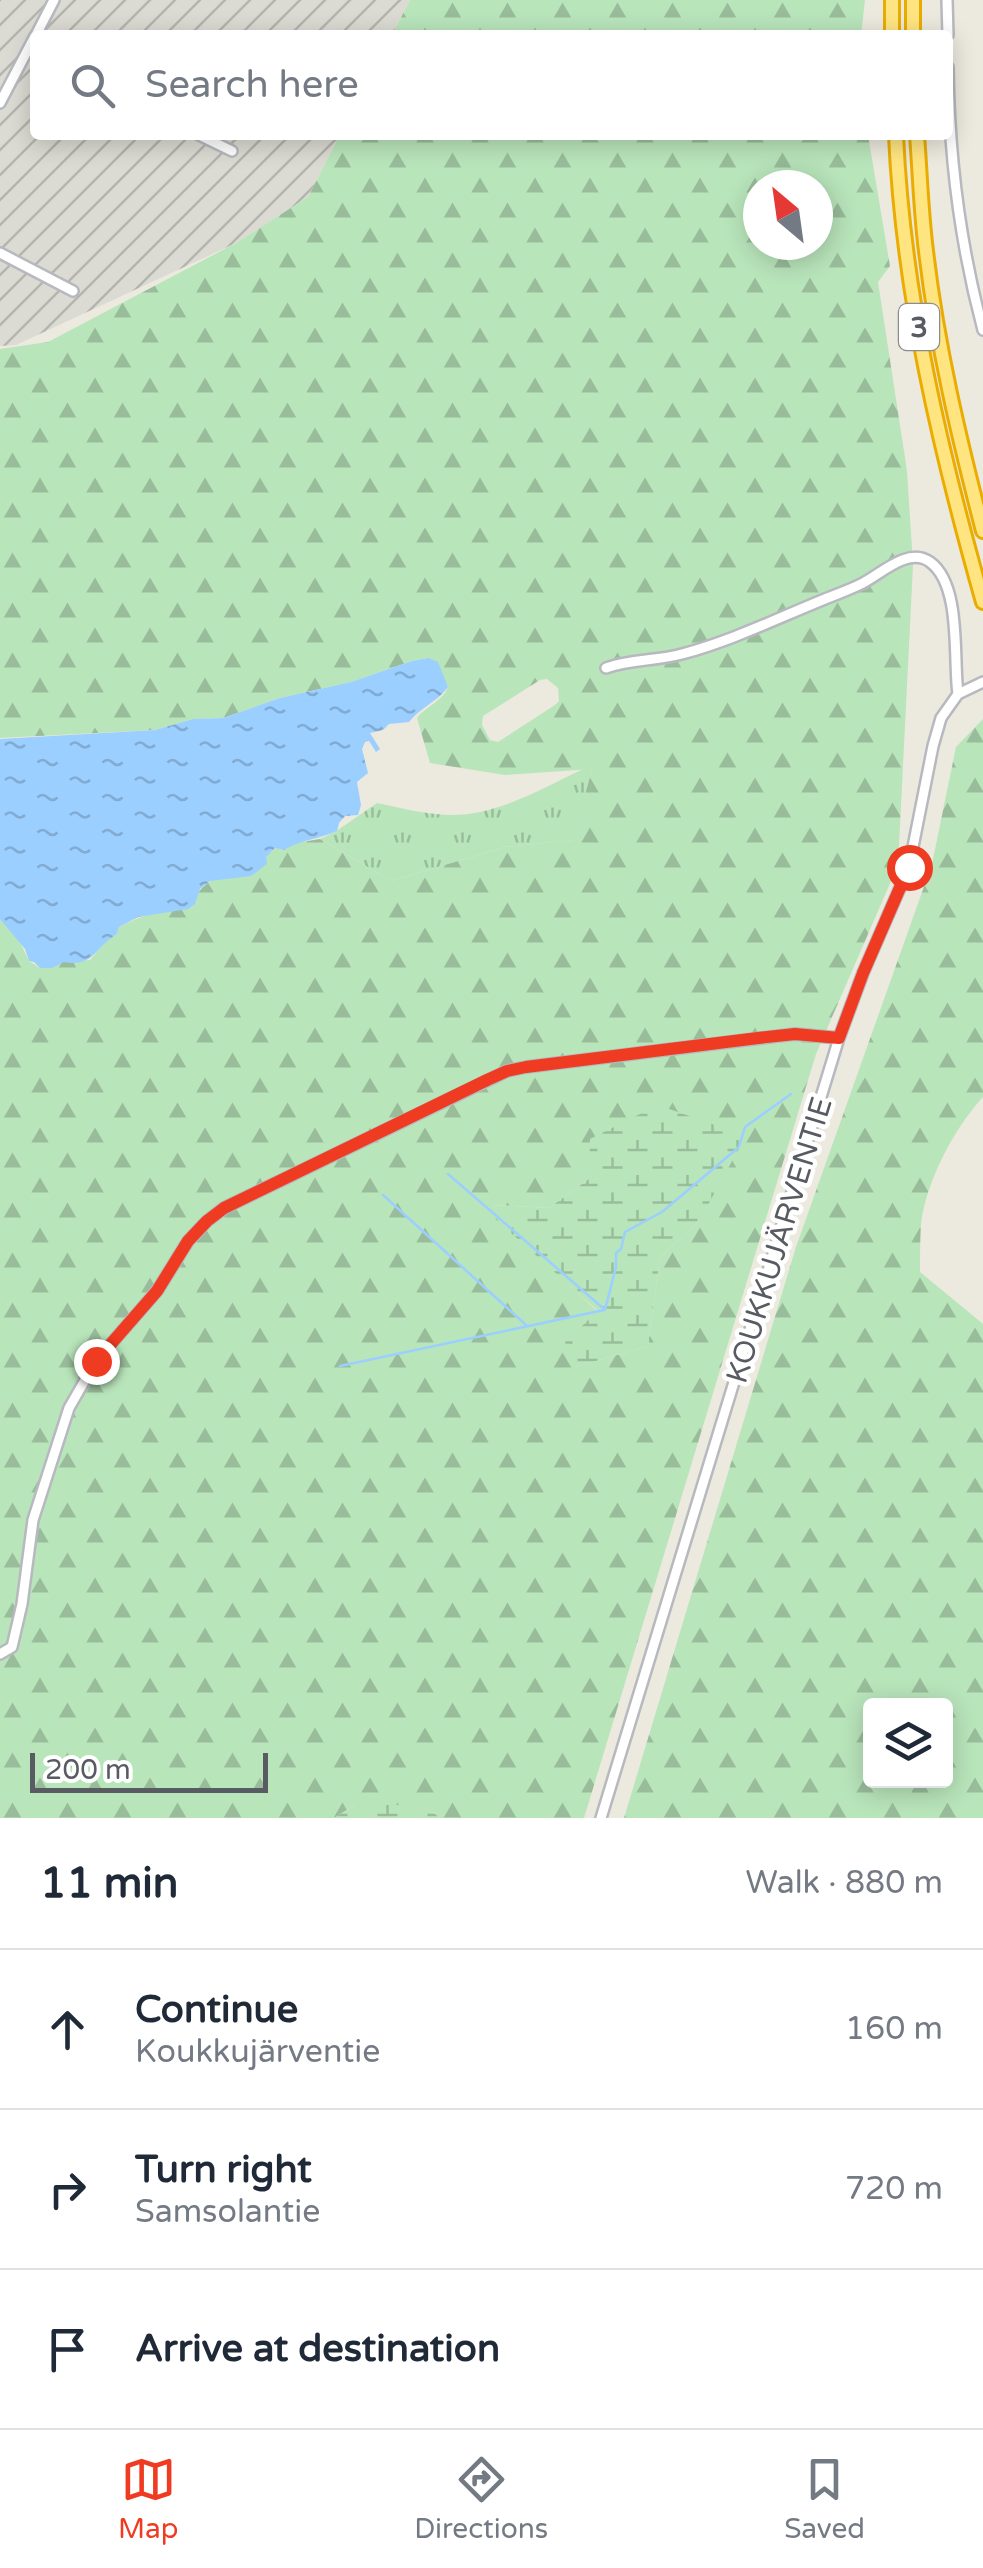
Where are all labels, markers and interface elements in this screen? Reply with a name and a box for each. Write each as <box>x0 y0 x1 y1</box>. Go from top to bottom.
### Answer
search box <box>30 30 953 140</box>
icon: search <box>65 58 120 113</box>
text: Search here <box>145 62 359 108</box>
north arrow <box>743 170 833 260</box>
road number: 3 <box>899 304 939 350</box>
route start <box>887 845 933 891</box>
street label: KOUKKUJÄRVENTIE <box>718 1093 841 1388</box>
route end <box>74 1339 120 1385</box>
map controls <box>863 1698 953 1788</box>
button: layers <box>863 1698 953 1788</box>
scale bar <box>30 1748 268 1792</box>
text: 200 m <box>45 1753 131 1787</box>
text: 11 min <box>40 1858 178 1909</box>
text: Walk · 880 m <box>746 1864 943 1902</box>
text: Continue <box>135 1987 298 2033</box>
icon: ahead <box>40 2002 95 2057</box>
text: 160 m <box>845 2010 943 2048</box>
text: Koukkujärventie <box>135 2033 380 2071</box>
text: Turn right <box>135 2147 312 2193</box>
icon: right <box>40 2162 95 2217</box>
text: 720 m <box>845 2170 943 2208</box>
text: Samsolantie <box>135 2193 320 2231</box>
icon: arrive <box>40 2322 95 2377</box>
text: Arrive at destination <box>135 2326 500 2372</box>
tab: Map <box>118 2452 178 2546</box>
tab: Directions <box>414 2452 548 2546</box>
tab: Saved <box>784 2452 865 2546</box>

